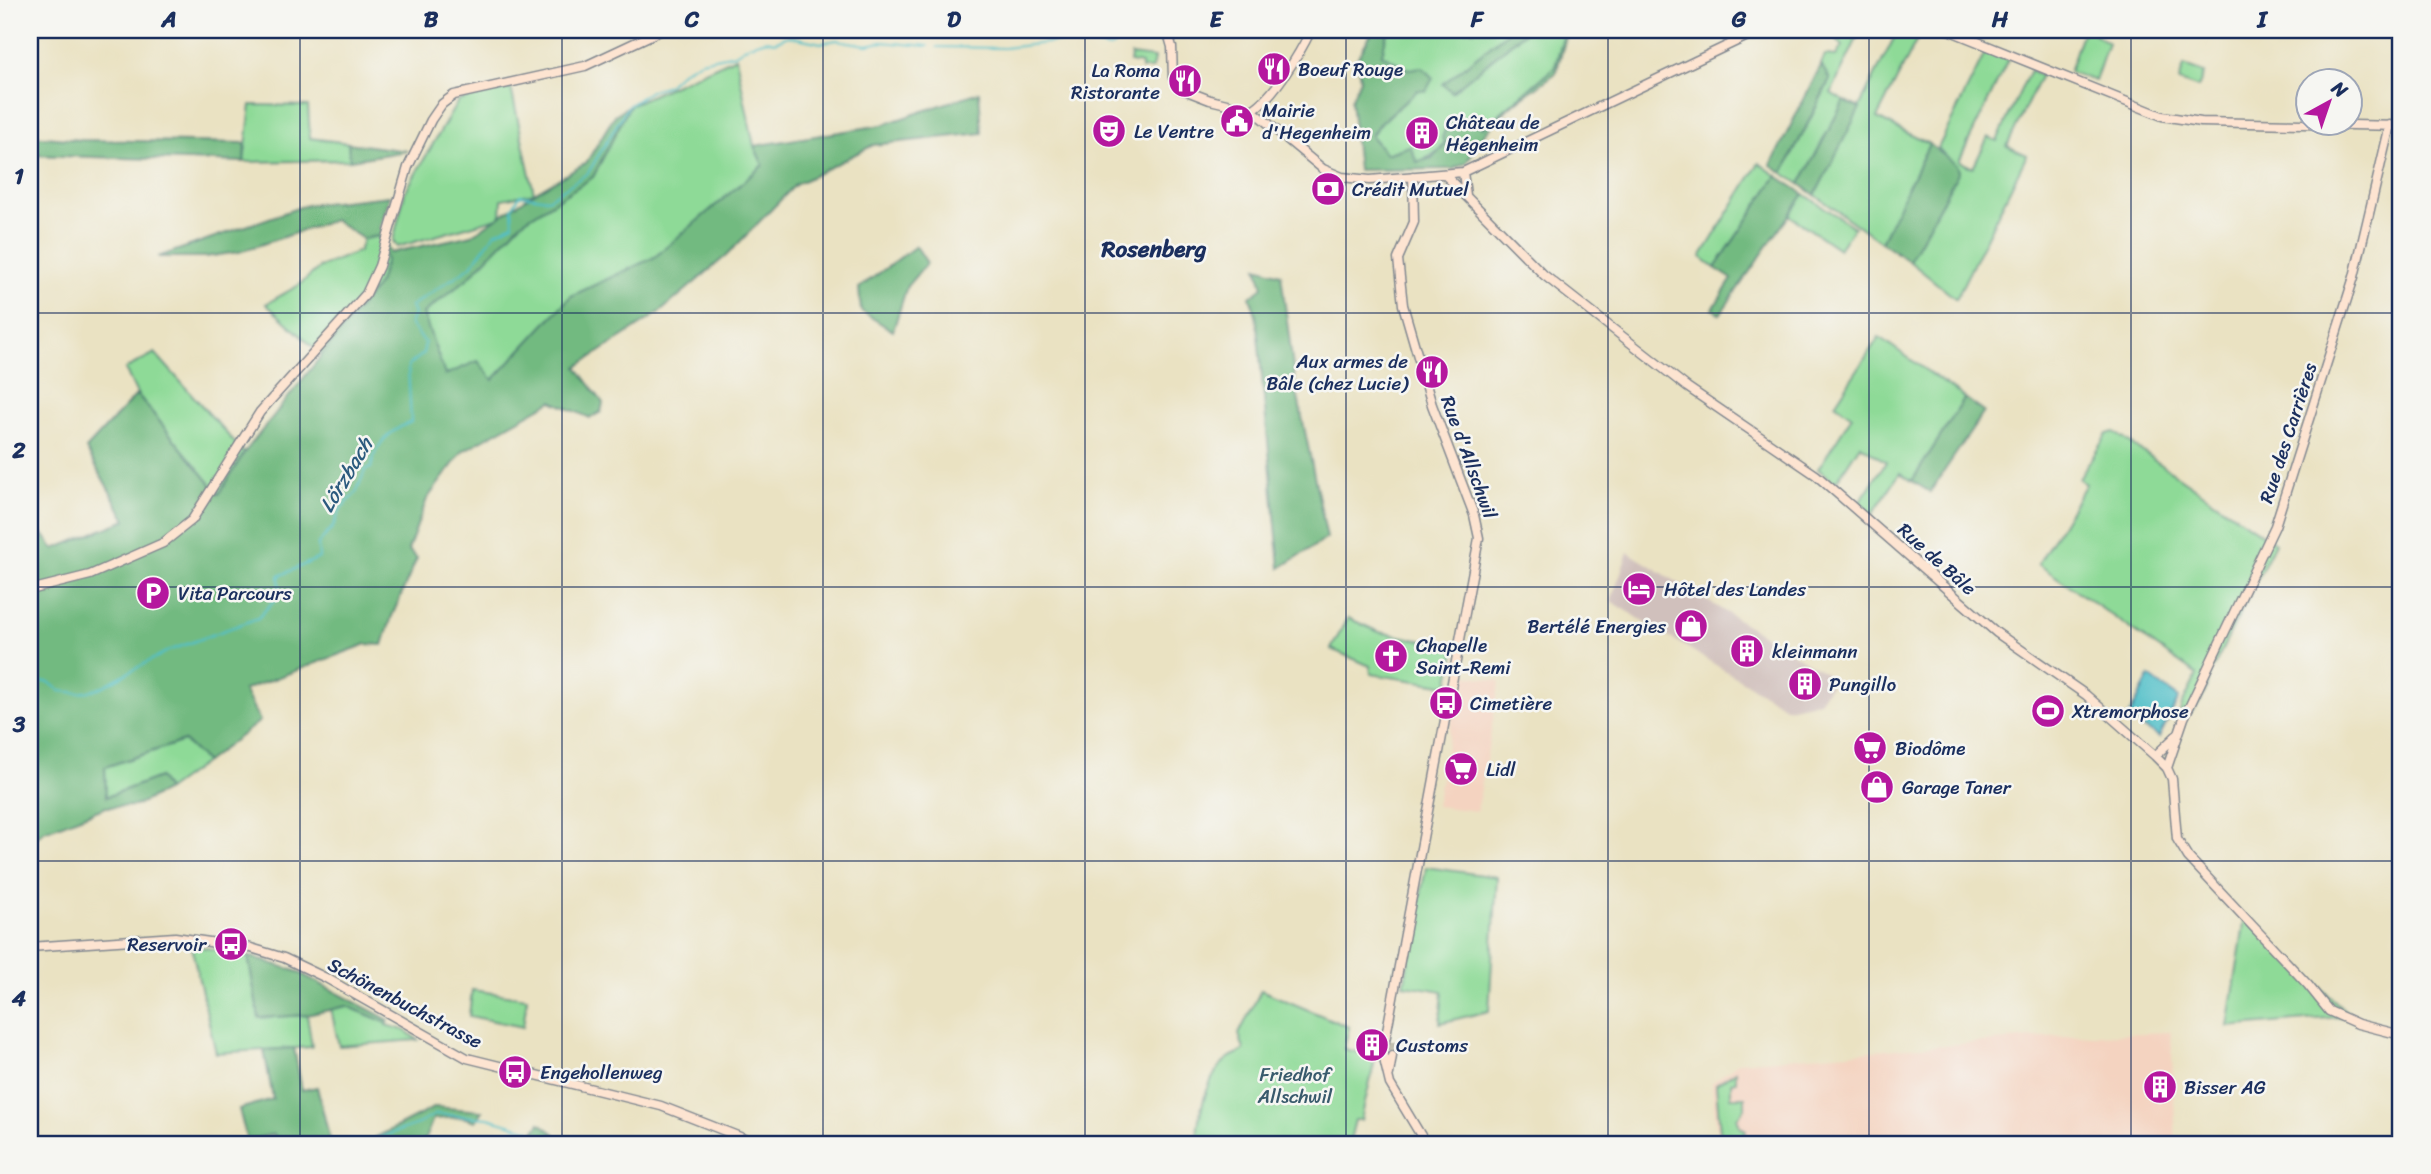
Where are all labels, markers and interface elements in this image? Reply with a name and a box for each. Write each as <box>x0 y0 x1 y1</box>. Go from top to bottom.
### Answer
text: A <box>160 0 177 40</box>
text: B <box>424 0 439 40</box>
text: C <box>684 0 700 40</box>
text: D <box>947 0 962 40</box>
text: E <box>1210 0 1225 40</box>
text: F <box>1470 0 1485 40</box>
text: G <box>1731 0 1747 40</box>
text: H <box>1991 0 2009 40</box>
text: I <box>2256 0 2268 40</box>
restaurant icon: Boeuf Rouge <box>1255 50 1293 88</box>
place label: Boeuf Rouge <box>1298 53 1403 86</box>
place label: La Roma Ristorante <box>1071 54 1160 109</box>
restaurant icon: La Roma Ristorante <box>1166 62 1204 100</box>
north arrow <box>2294 66 2364 136</box>
text: N <box>2323 72 2356 107</box>
place label: Mairie d'Hegenheim <box>1262 94 1371 149</box>
public building icon: Mairie d'Hegenheim <box>1218 102 1256 140</box>
place label: Château de Hégenheim <box>1446 106 1540 161</box>
theatre icon: Le Ventre <box>1090 112 1128 150</box>
building icon: Château de Hégenheim <box>1403 114 1441 152</box>
place label: Le Ventre <box>1134 115 1214 148</box>
text: 1 <box>14 156 24 197</box>
bank icon: Crédit Mutuel <box>1309 170 1347 208</box>
place label: Crédit Mutuel <box>1352 173 1469 206</box>
district label: Rosenberg <box>1101 229 1207 270</box>
place label: Aux armes de Bâle (chez Lucie) <box>1266 345 1409 400</box>
restaurant icon: Aux armes de Bâle (chez Lucie) <box>1413 353 1451 391</box>
street label: Rue des Carrières <box>2250 358 2326 508</box>
street label: Rue d'Allschwil <box>1431 391 1507 524</box>
water label: Lörzbach <box>309 428 384 520</box>
text: 2 <box>11 430 26 471</box>
street label: Rue de Bâle <box>1890 514 1984 604</box>
hotel icon: Hôtel des Landes <box>1620 570 1658 608</box>
place label: Hôtel des Landes <box>1664 573 1806 606</box>
parking icon: Vita Parcours <box>134 574 172 612</box>
place label: Vita Parcours <box>178 577 292 610</box>
shop icon: Bertélé Energies <box>1672 607 1710 645</box>
place label: Bertélé Energies <box>1527 610 1666 643</box>
place label: Chapelle Saint-Remi <box>1416 629 1511 684</box>
building icon: kleinmann <box>1728 632 1766 670</box>
place label: kleinmann <box>1772 635 1858 668</box>
church icon: Chapelle Saint-Remi <box>1372 637 1410 675</box>
building icon: Pungillo <box>1786 665 1824 703</box>
place label: Pungillo <box>1829 668 1896 701</box>
bus stop icon: Cimetière <box>1427 684 1465 722</box>
place label: Cimetière <box>1470 687 1553 720</box>
sports icon: Xtremorphose <box>2029 692 2067 730</box>
place label: Xtremorphose <box>2071 695 2189 728</box>
text: 3 <box>12 704 26 745</box>
supermarket icon: Biodôme <box>1851 729 1889 767</box>
place label: Biodôme <box>1895 732 1965 765</box>
supermarket icon: Lidl <box>1442 750 1480 788</box>
place label: Lidl <box>1486 753 1516 786</box>
shop icon: Garage Taner <box>1858 768 1896 806</box>
place label: Garage Taner <box>1902 771 2012 804</box>
bus stop icon: Reservoir <box>212 925 250 963</box>
place label: Reservoir <box>127 928 207 961</box>
street label: Schönenbuchstrasse <box>322 948 489 1058</box>
text: 4 <box>11 978 27 1019</box>
building icon: Customs <box>1353 1026 1391 1064</box>
place label: Customs <box>1396 1029 1468 1062</box>
bus stop icon: Engehollenweg <box>496 1053 534 1091</box>
place label: Engehollenweg <box>540 1056 663 1089</box>
park label: Friedhof Allschwil <box>1257 1058 1333 1113</box>
building icon: Bisser AG <box>2141 1068 2179 1106</box>
place label: Bisser AG <box>2184 1071 2266 1104</box>

